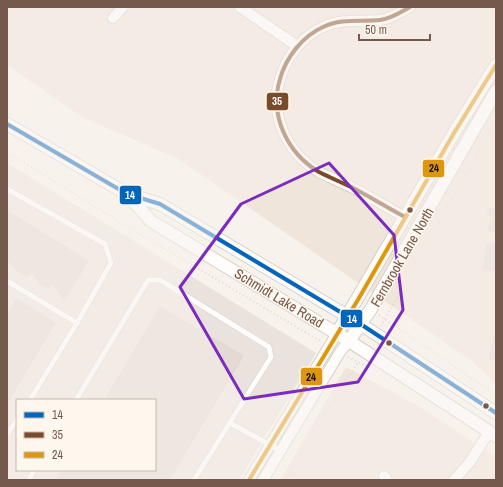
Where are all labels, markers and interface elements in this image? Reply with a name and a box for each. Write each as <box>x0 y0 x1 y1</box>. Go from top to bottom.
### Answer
scale bar <box>359 16 430 42</box>
text: 50 m <box>365 22 387 38</box>
line badge: 35 <box>266 92 289 111</box>
text: 35 <box>272 94 282 108</box>
line badge: 24 <box>422 159 445 178</box>
text: 24 <box>429 161 439 175</box>
line badge: 14 <box>119 185 142 205</box>
text: 14 <box>125 188 135 202</box>
street label: Fernbrook Lane North <box>366 204 438 310</box>
unlabelled marker <box>405 205 415 215</box>
street label: Schmidt Lake Road <box>231 264 327 332</box>
line badge: 14 <box>340 309 363 328</box>
text: 14 <box>347 312 357 326</box>
unlabelled marker <box>384 338 394 348</box>
line badge: 24 <box>300 367 323 386</box>
text: 24 <box>306 370 316 384</box>
legend <box>16 399 156 471</box>
unlabelled marker <box>481 401 491 411</box>
text: 14 <box>52 407 63 423</box>
text: 35 <box>52 427 63 443</box>
text: 24 <box>52 447 63 463</box>

